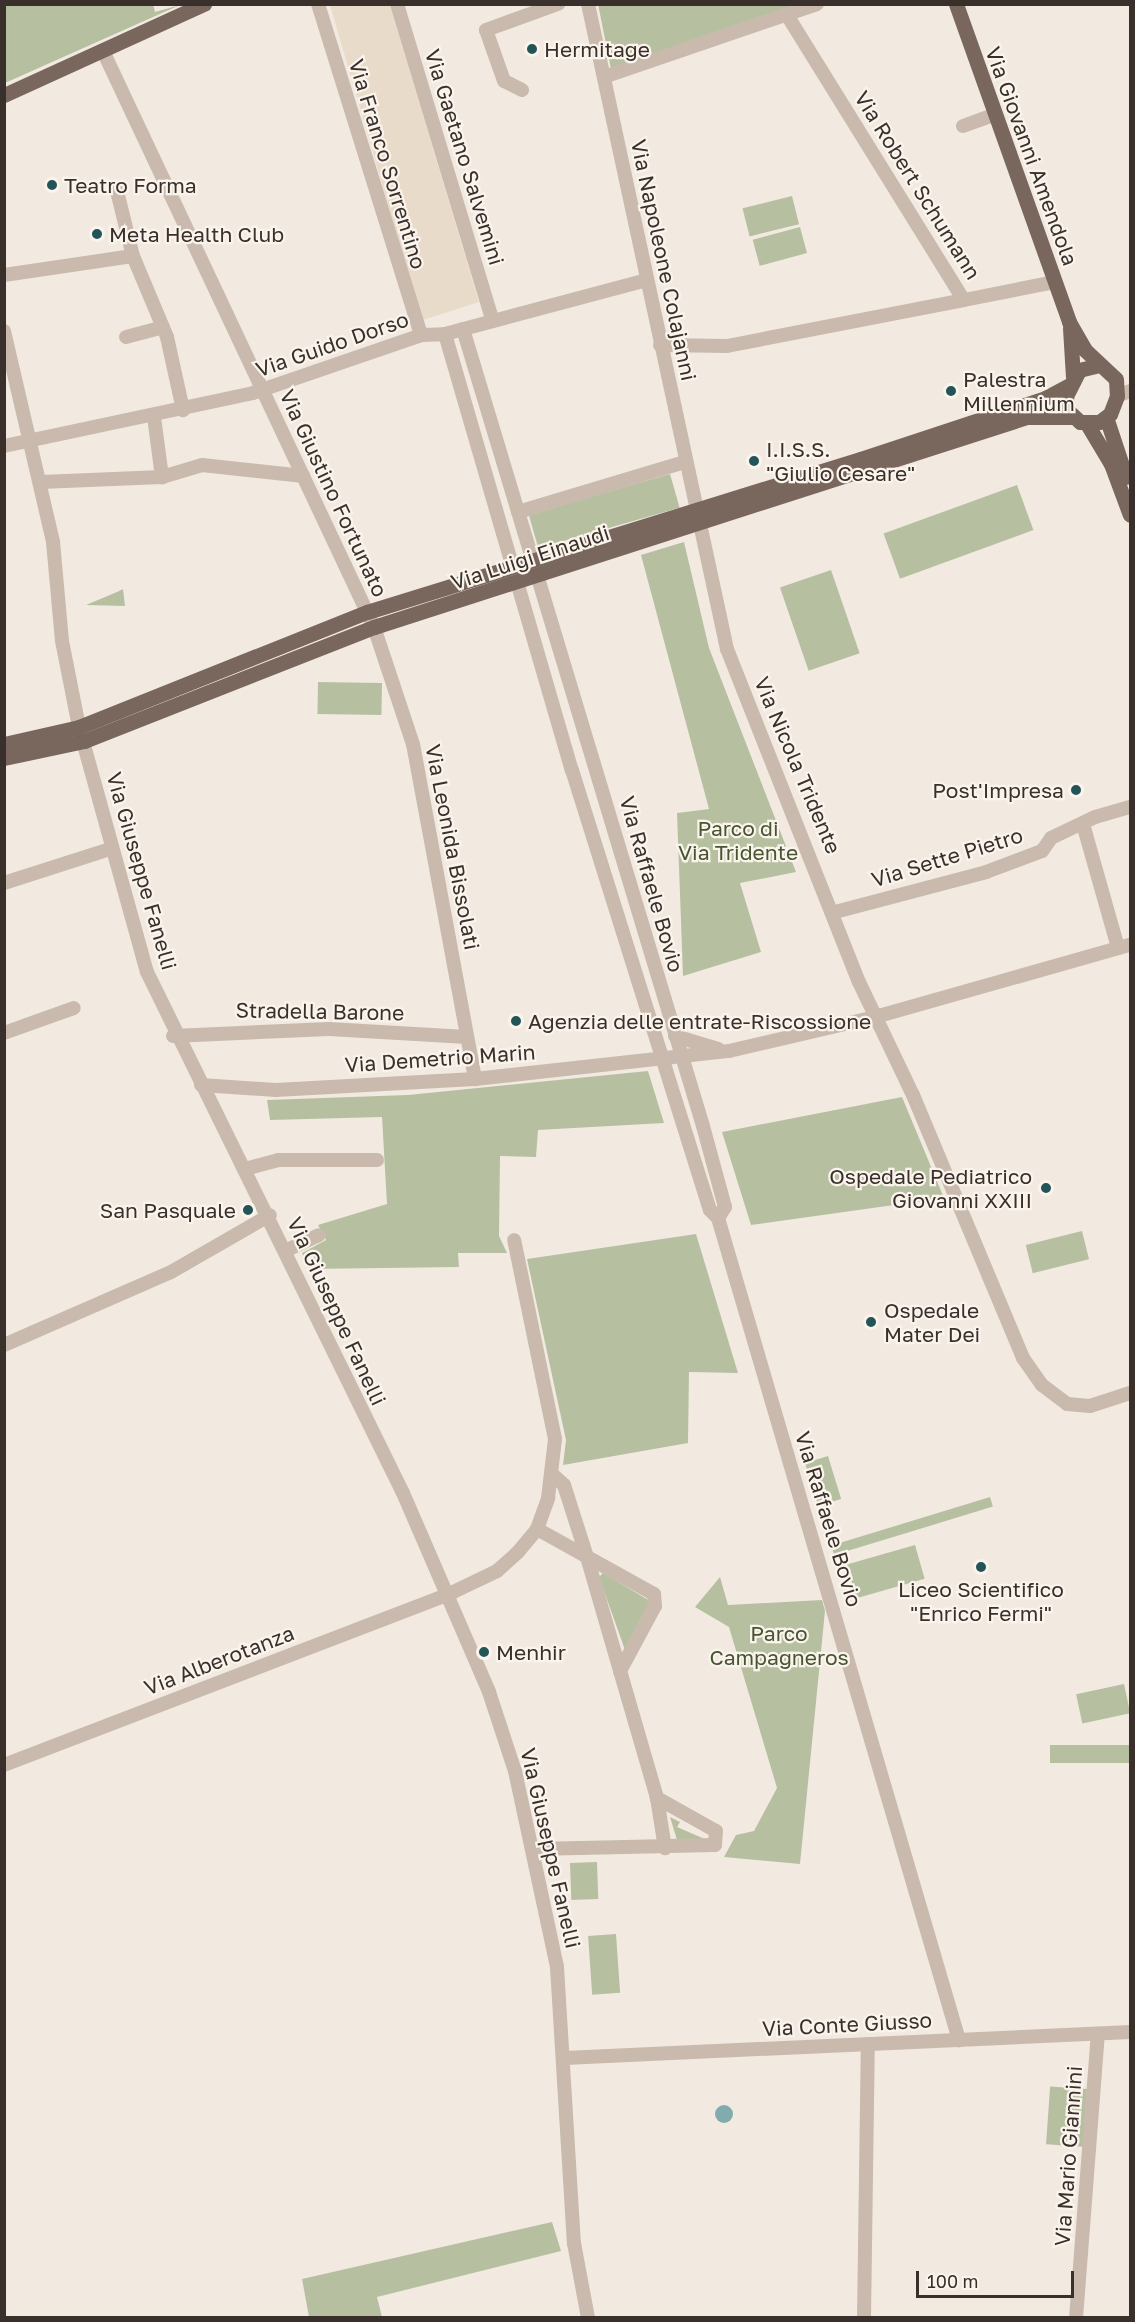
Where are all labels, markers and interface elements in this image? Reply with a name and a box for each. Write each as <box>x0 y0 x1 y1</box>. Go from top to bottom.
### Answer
place label: Hermitage <box>544 36 650 62</box>
marker: Hermitage <box>525 42 539 56</box>
street label: Via Giovanni Amendola <box>981 43 1083 269</box>
street label: Via Gaetano Salvemini <box>420 46 510 268</box>
street label: Via Franco Sorrentino <box>344 56 432 272</box>
street label: Via Robert Schumann <box>850 86 986 284</box>
street label: Via Napoleone Colajanni <box>626 137 702 383</box>
place label: Teatro Forma <box>64 172 197 198</box>
marker: Teatro Forma <box>45 178 59 192</box>
place label: Meta Health Club <box>109 221 284 247</box>
marker: Meta Health Club <box>90 227 104 241</box>
street label: Via Guido Dorso <box>252 306 412 382</box>
place label: Palestra Millennium <box>963 366 1075 416</box>
marker: Palestra Millennium <box>944 384 958 398</box>
street label: Via Giustino Fortunato <box>275 385 393 601</box>
place label: I.I.S.S. "Giulio Cesare" <box>766 436 915 486</box>
marker: I.I.S.S. "Giulio Cesare" <box>747 454 761 468</box>
street label: Via Luigi Einaudi <box>448 520 612 594</box>
street label: Via Nicola Tridente <box>749 673 847 857</box>
street label: Via Leonida Bissolati <box>421 742 485 952</box>
street label: Via Giuseppe Fanelli <box>102 769 182 973</box>
place label: Post'Impresa <box>932 777 1064 803</box>
marker: Post'Impresa <box>1069 783 1083 797</box>
street label: Via Raffaele Bovio <box>615 793 689 975</box>
park label: Parco di Via Tridente <box>678 815 798 865</box>
street label: Via Sette Pietro <box>868 822 1026 892</box>
street label: Stradella Barone <box>236 997 404 1025</box>
place label: Agenzia delle entrate-Riscossione <box>528 1008 871 1034</box>
marker: Agenzia delle entrate-Riscossione <box>509 1014 523 1028</box>
street label: Via Demetrio Marin <box>344 1039 536 1077</box>
place label: Ospedale Pediatrico Giovanni XXIII <box>829 1163 1032 1213</box>
marker: Ospedale Pediatrico Giovanni XXIII <box>1037 1179 1055 1197</box>
place label: San Pasquale <box>100 1197 236 1223</box>
marker: San Pasquale <box>241 1203 255 1217</box>
street label: Via Giuseppe Fanelli <box>282 1213 392 1409</box>
place label: Ospedale Mater Dei <box>884 1297 980 1347</box>
marker: Ospedale Mater Dei <box>862 1313 880 1331</box>
street label: Via Raffaele Bovio <box>790 1428 868 1610</box>
marker: Liceo Scientifico "Enrico Fermi" <box>974 1560 988 1574</box>
place label: Liceo Scientifico "Enrico Fermi" <box>898 1576 1064 1626</box>
street label: Via Alberotanza <box>140 1620 298 1700</box>
park label: Parco Campagneros <box>709 1620 849 1670</box>
place label: Menhir <box>496 1639 566 1665</box>
marker: Menhir <box>477 1645 491 1659</box>
street label: Via Giuseppe Fanelli <box>516 1745 586 1951</box>
street label: Via Conte Giusso <box>761 2007 933 2041</box>
street label: Via Mario Giannini <box>1049 2065 1087 2247</box>
scale bar <box>919 2259 1076 2297</box>
text: 100 m <box>927 2270 978 2292</box>

